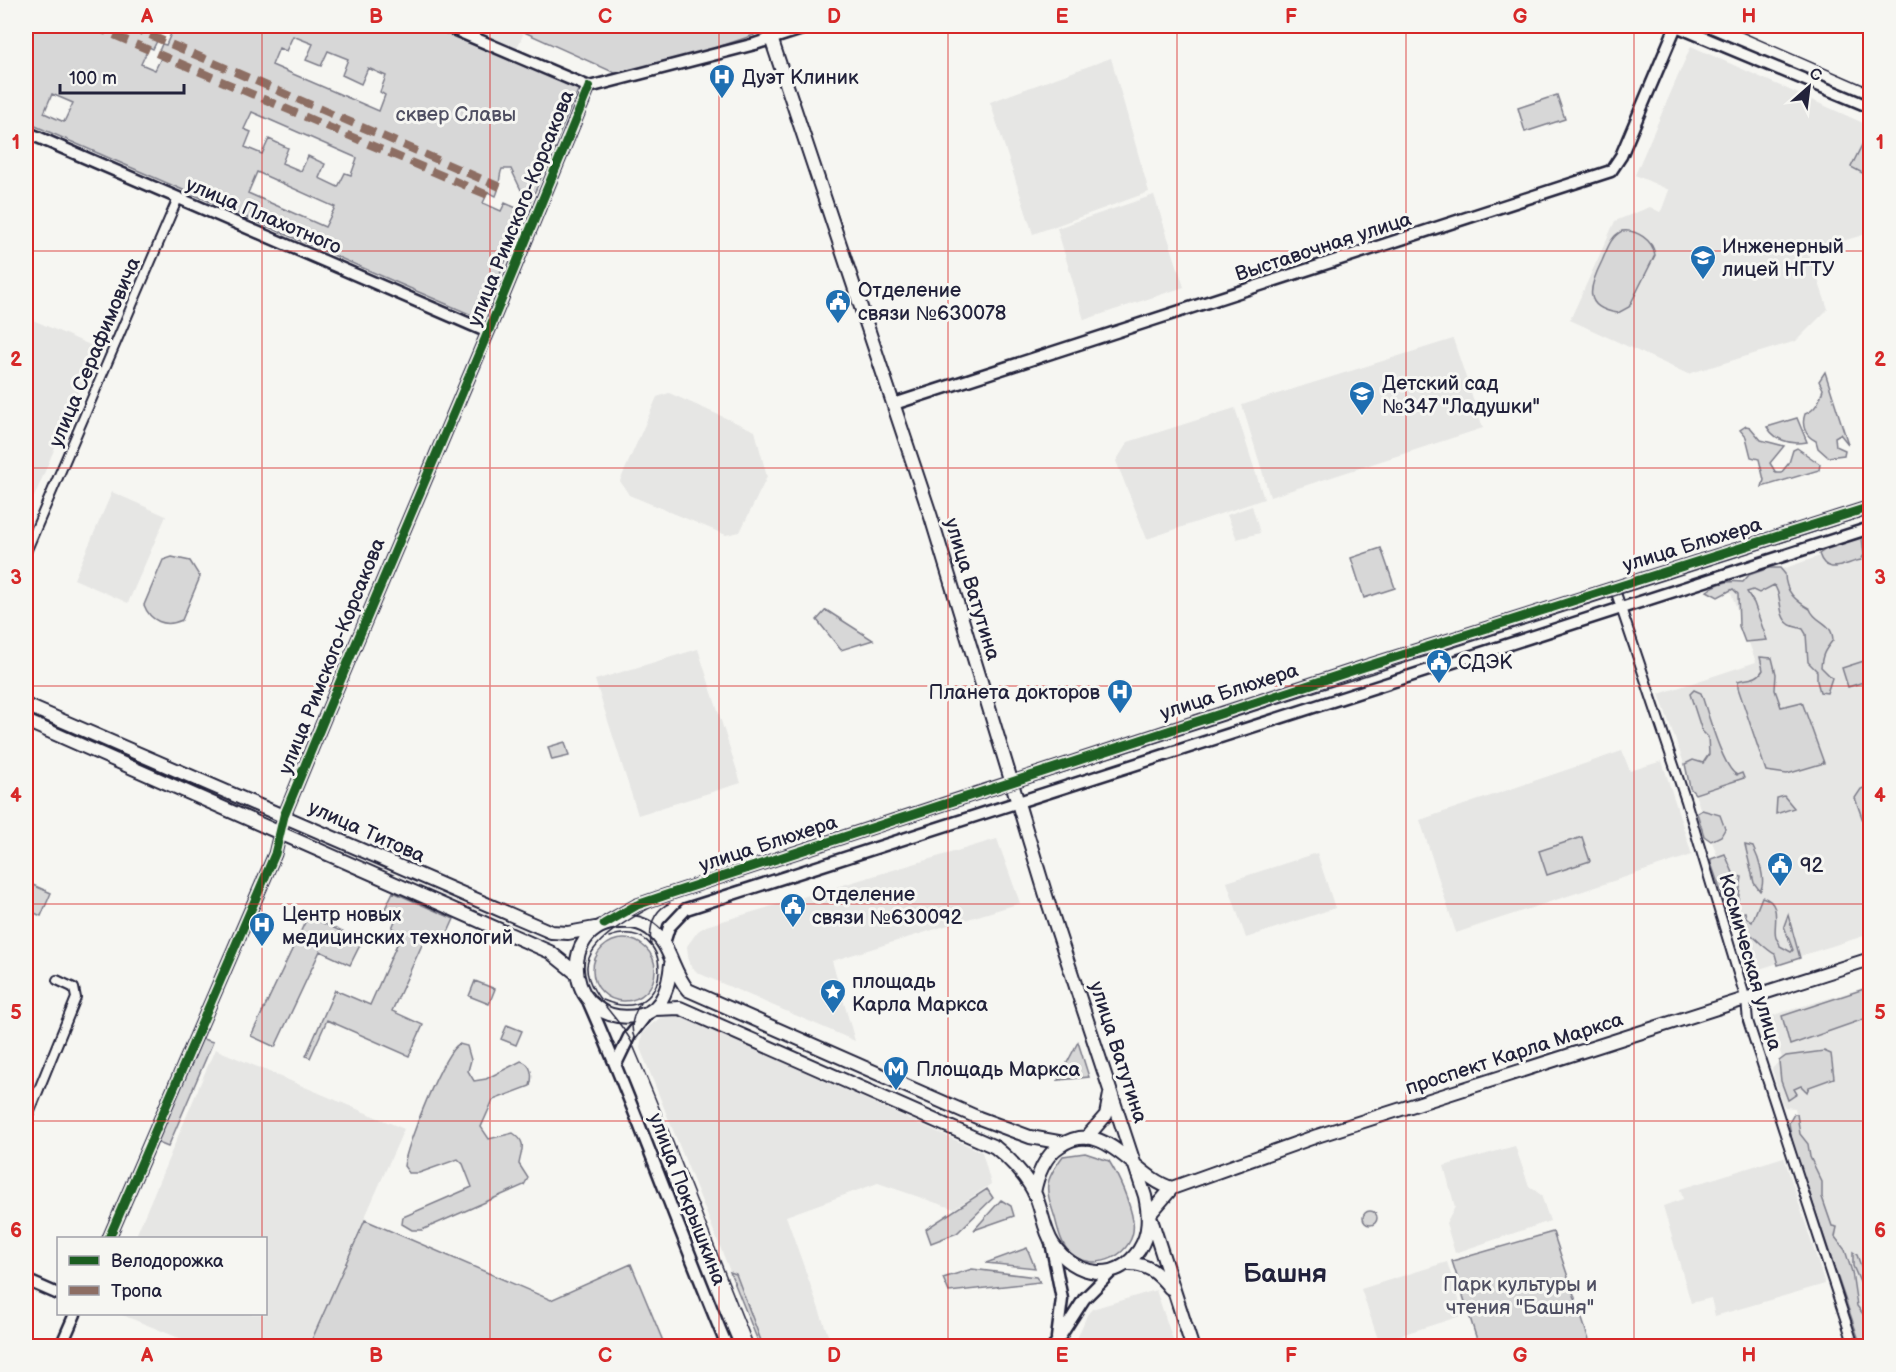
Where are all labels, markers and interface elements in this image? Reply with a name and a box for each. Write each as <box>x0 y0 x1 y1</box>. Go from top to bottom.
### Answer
text: A <box>140 5 154 29</box>
text: B <box>369 5 383 29</box>
text: C <box>598 5 612 29</box>
text: D <box>827 5 841 29</box>
text: E <box>1056 5 1069 29</box>
text: F <box>1285 5 1297 29</box>
text: G <box>1513 5 1528 29</box>
text: H <box>1742 5 1756 29</box>
scale bar <box>60 57 184 95</box>
north arrow <box>1779 57 1839 117</box>
hospital icon: Дуэт Клиник <box>707 62 737 100</box>
text: С <box>1806 64 1825 86</box>
place label: Дуэт Клиник <box>742 66 859 90</box>
text: 100 m <box>69 68 117 89</box>
street label: улица Римского-Корсакова <box>462 87 579 330</box>
park label: сквер Славы <box>396 103 516 127</box>
text: 1 <box>12 131 20 155</box>
text: 1 <box>1876 131 1884 155</box>
street label: улица Плахотного <box>182 172 345 260</box>
street label: Выставочная улица <box>1232 207 1415 287</box>
place label: Инженерный лицей НГТУ <box>1722 235 1844 282</box>
school or university icon: Инженерный лицей НГТУ <box>1688 243 1718 281</box>
street label: улица Серафимовича <box>44 254 146 451</box>
place label: Отделение связи №630078 <box>858 279 1007 326</box>
public building icon: Отделение связи №630078 <box>823 287 853 325</box>
text: 2 <box>10 348 22 372</box>
text: 2 <box>1874 348 1886 372</box>
place label: Детский сад №347 "Ладушки" <box>1382 372 1540 419</box>
school or university icon: Детский сад №347 "Ладушки" <box>1347 379 1377 417</box>
street label: улица Блюхера <box>1620 512 1765 577</box>
street label: улица Ватутина <box>939 515 1005 663</box>
street label: улица Римского-Корсакова <box>273 535 390 778</box>
text: 3 <box>10 566 22 590</box>
text: 3 <box>1874 566 1886 590</box>
public building icon: СДЭК <box>1424 647 1454 685</box>
place label: СДЭК <box>1458 651 1512 675</box>
street label: улица Блюхера <box>1157 658 1302 726</box>
hospital icon: Планета докторов <box>1105 677 1135 715</box>
place label: Планета докторов <box>929 681 1101 705</box>
text: 4 <box>10 784 22 808</box>
text: 4 <box>1874 784 1886 808</box>
street label: улица Титова <box>305 796 429 868</box>
street label: улица Блюхера <box>696 810 841 878</box>
public building icon: 92 <box>1765 850 1795 888</box>
place label: 92 <box>1800 854 1824 878</box>
street label: Космическая улица <box>1713 871 1787 1054</box>
place label: Отделение связи №630092 <box>812 883 963 930</box>
public building icon: Отделение связи №630092 <box>778 891 808 929</box>
place label: Центр новых медицинских технологий <box>282 903 513 950</box>
hospital icon: Центр новых медицинских технологий <box>247 910 277 948</box>
place label: площадь Карла Маркса <box>852 970 988 1017</box>
place icon: площадь Карла Маркса <box>818 977 848 1015</box>
street label: улица Ватутина <box>1084 979 1152 1126</box>
text: 5 <box>10 1001 22 1025</box>
text: 5 <box>1874 1001 1886 1025</box>
street label: проспект Карла Маркса <box>1402 1007 1626 1100</box>
metro station icon: Площадь Маркса <box>881 1054 911 1092</box>
place label: Площадь Маркса <box>916 1058 1080 1082</box>
street label: улица Покрышкина <box>643 1110 731 1289</box>
text: 6 <box>10 1219 22 1243</box>
text: 6 <box>1874 1219 1886 1243</box>
legend <box>57 1237 267 1315</box>
text: Велодорожка <box>111 1251 224 1272</box>
district label: Башня <box>1243 1259 1327 1290</box>
park label: Парк культуры и чтения "Башня" <box>1443 1273 1597 1320</box>
text: Тропа <box>111 1281 162 1302</box>
text: A <box>140 1344 154 1368</box>
text: B <box>369 1344 383 1368</box>
text: C <box>598 1344 612 1368</box>
text: D <box>827 1344 841 1368</box>
text: E <box>1056 1344 1069 1368</box>
text: F <box>1285 1344 1297 1368</box>
text: G <box>1513 1344 1528 1368</box>
text: H <box>1742 1344 1756 1368</box>

